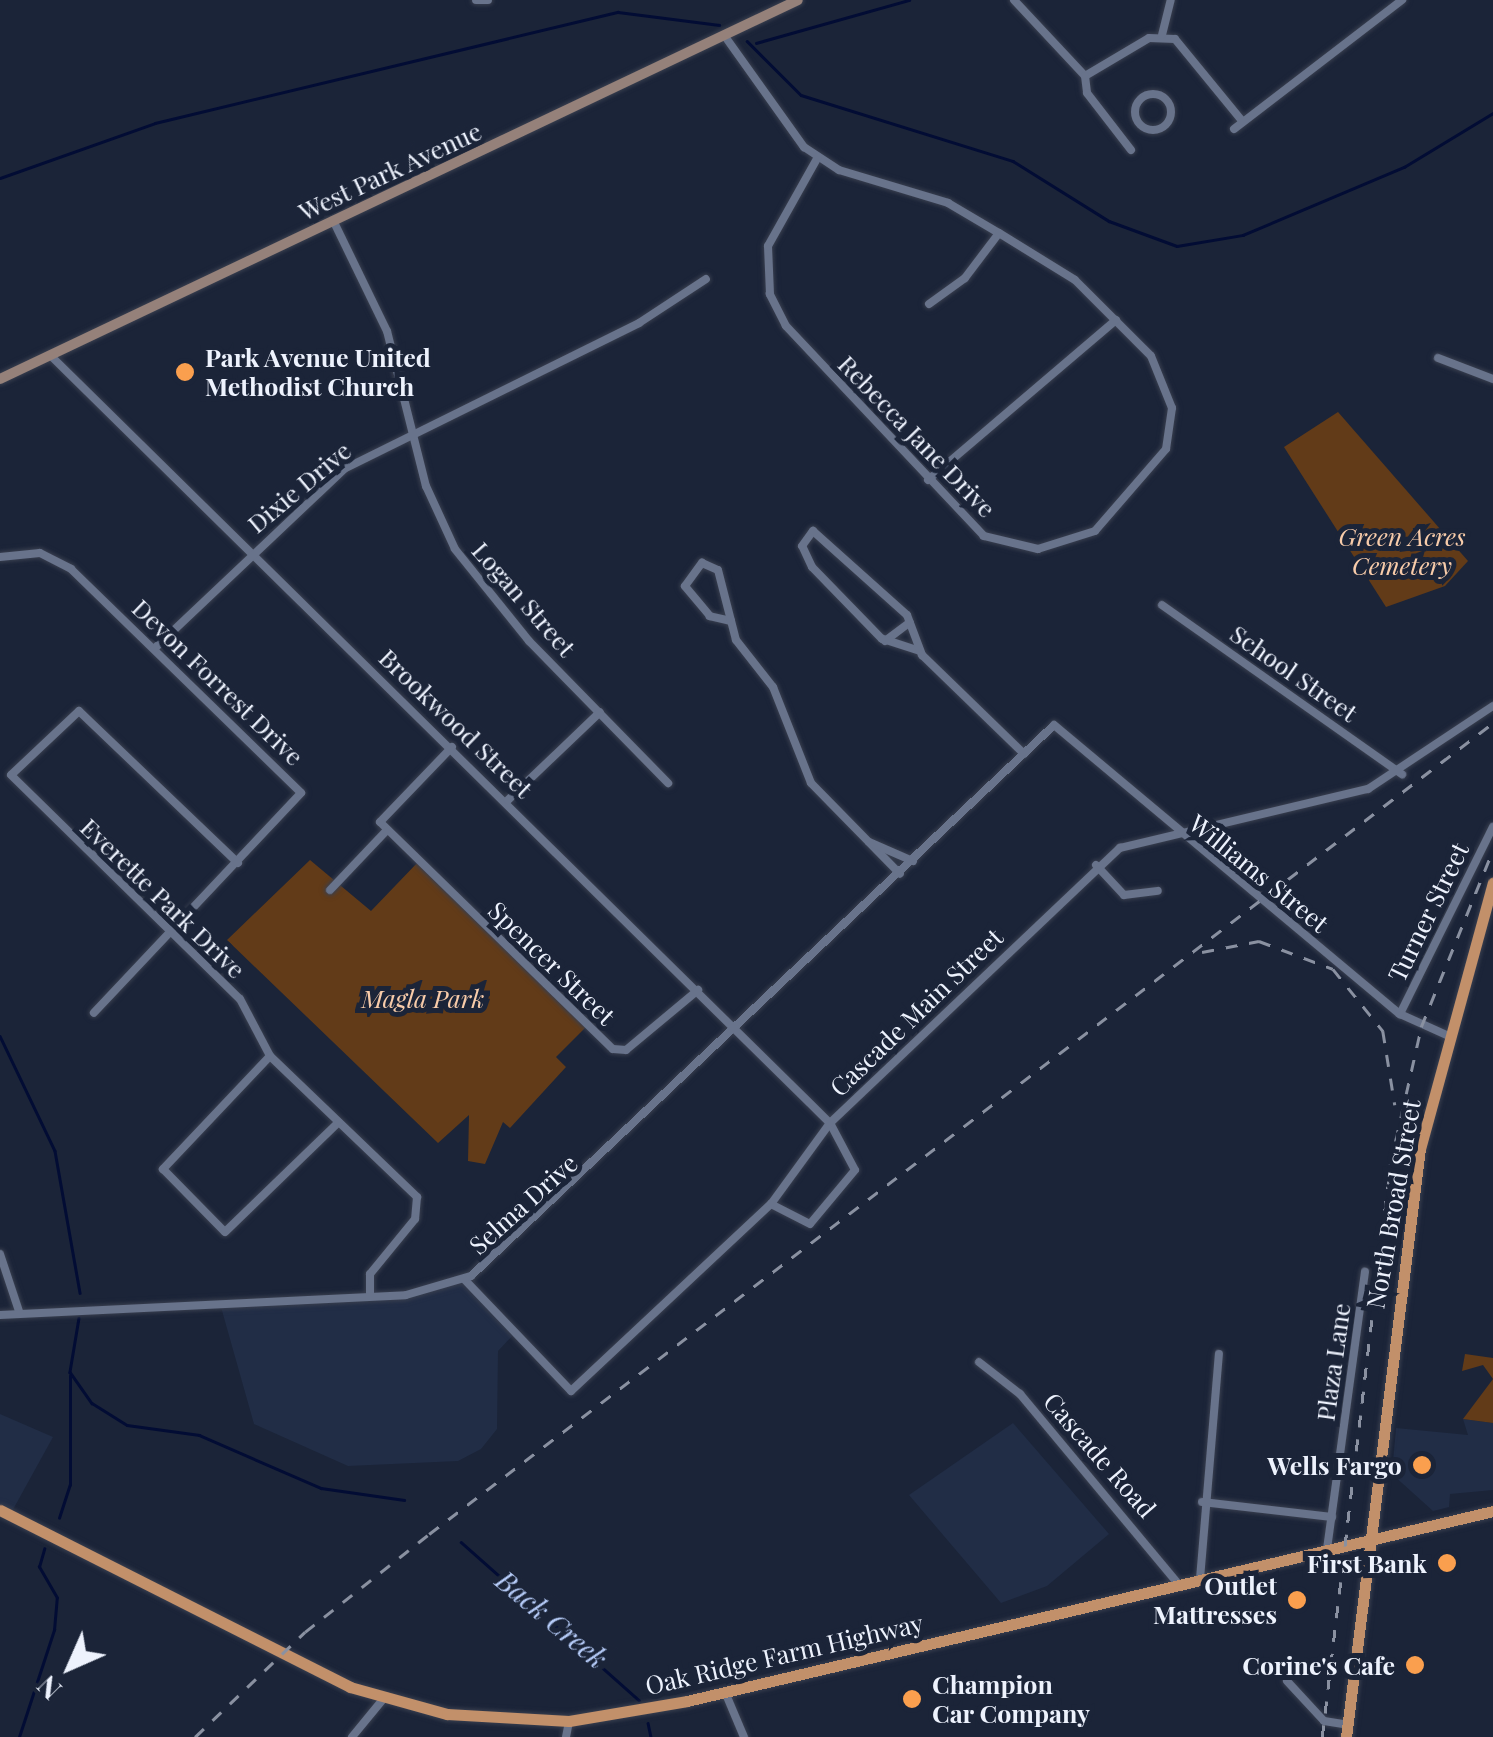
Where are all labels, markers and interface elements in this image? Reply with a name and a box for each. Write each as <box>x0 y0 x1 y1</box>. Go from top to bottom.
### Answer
street label: West Park Avenue <box>293 115 487 227</box>
place label: Park Avenue United Methodist Church <box>205 343 432 402</box>
street label: Rebecca Jane Drive <box>832 349 1002 523</box>
marker: Park Avenue United Methodist Church <box>174 361 196 383</box>
street label: Dixie Drive <box>241 435 357 539</box>
park label: Green Acres Cemetery <box>1339 522 1465 581</box>
street label: Logan Street <box>466 536 582 662</box>
street label: Devon Forrest Drive <box>126 592 310 772</box>
street label: School Street <box>1225 618 1363 728</box>
street label: Brookwood Street <box>373 642 539 804</box>
street label: Williams Street <box>1183 808 1335 938</box>
street label: Everette Park Drive <box>74 812 252 984</box>
street label: Turner Street <box>1381 837 1475 987</box>
street label: Spencer Street <box>482 895 622 1031</box>
street label: Cascade Main Street <box>823 922 1009 1102</box>
park label: Magla Park <box>362 983 484 1013</box>
street label: North Broad Street <box>1360 1097 1426 1311</box>
street label: Selma Drive <box>463 1148 583 1260</box>
street label: Plaza Lane <box>1310 1301 1356 1423</box>
street label: Cascade Road <box>1038 1386 1162 1524</box>
place label: Wells Fargo <box>1267 1450 1402 1480</box>
marker: Wells Fargo <box>1411 1454 1433 1476</box>
place label: First Bank <box>1307 1548 1427 1578</box>
marker: First Bank <box>1436 1552 1458 1574</box>
water label: Back Creek <box>490 1563 614 1675</box>
place label: Outlet Mattresses <box>1153 1571 1277 1630</box>
marker: Outlet Mattresses <box>1286 1589 1308 1611</box>
street label: Oak Ridge Farm Highway <box>642 1607 926 1701</box>
north arrow <box>20 1617 120 1717</box>
place label: Corine's Cafe <box>1242 1650 1395 1680</box>
marker: Corine's Cafe <box>1404 1654 1426 1676</box>
text: N <box>28 1668 69 1709</box>
place label: Champion Car Company <box>932 1670 1090 1729</box>
marker: Champion Car Company <box>901 1688 923 1710</box>

